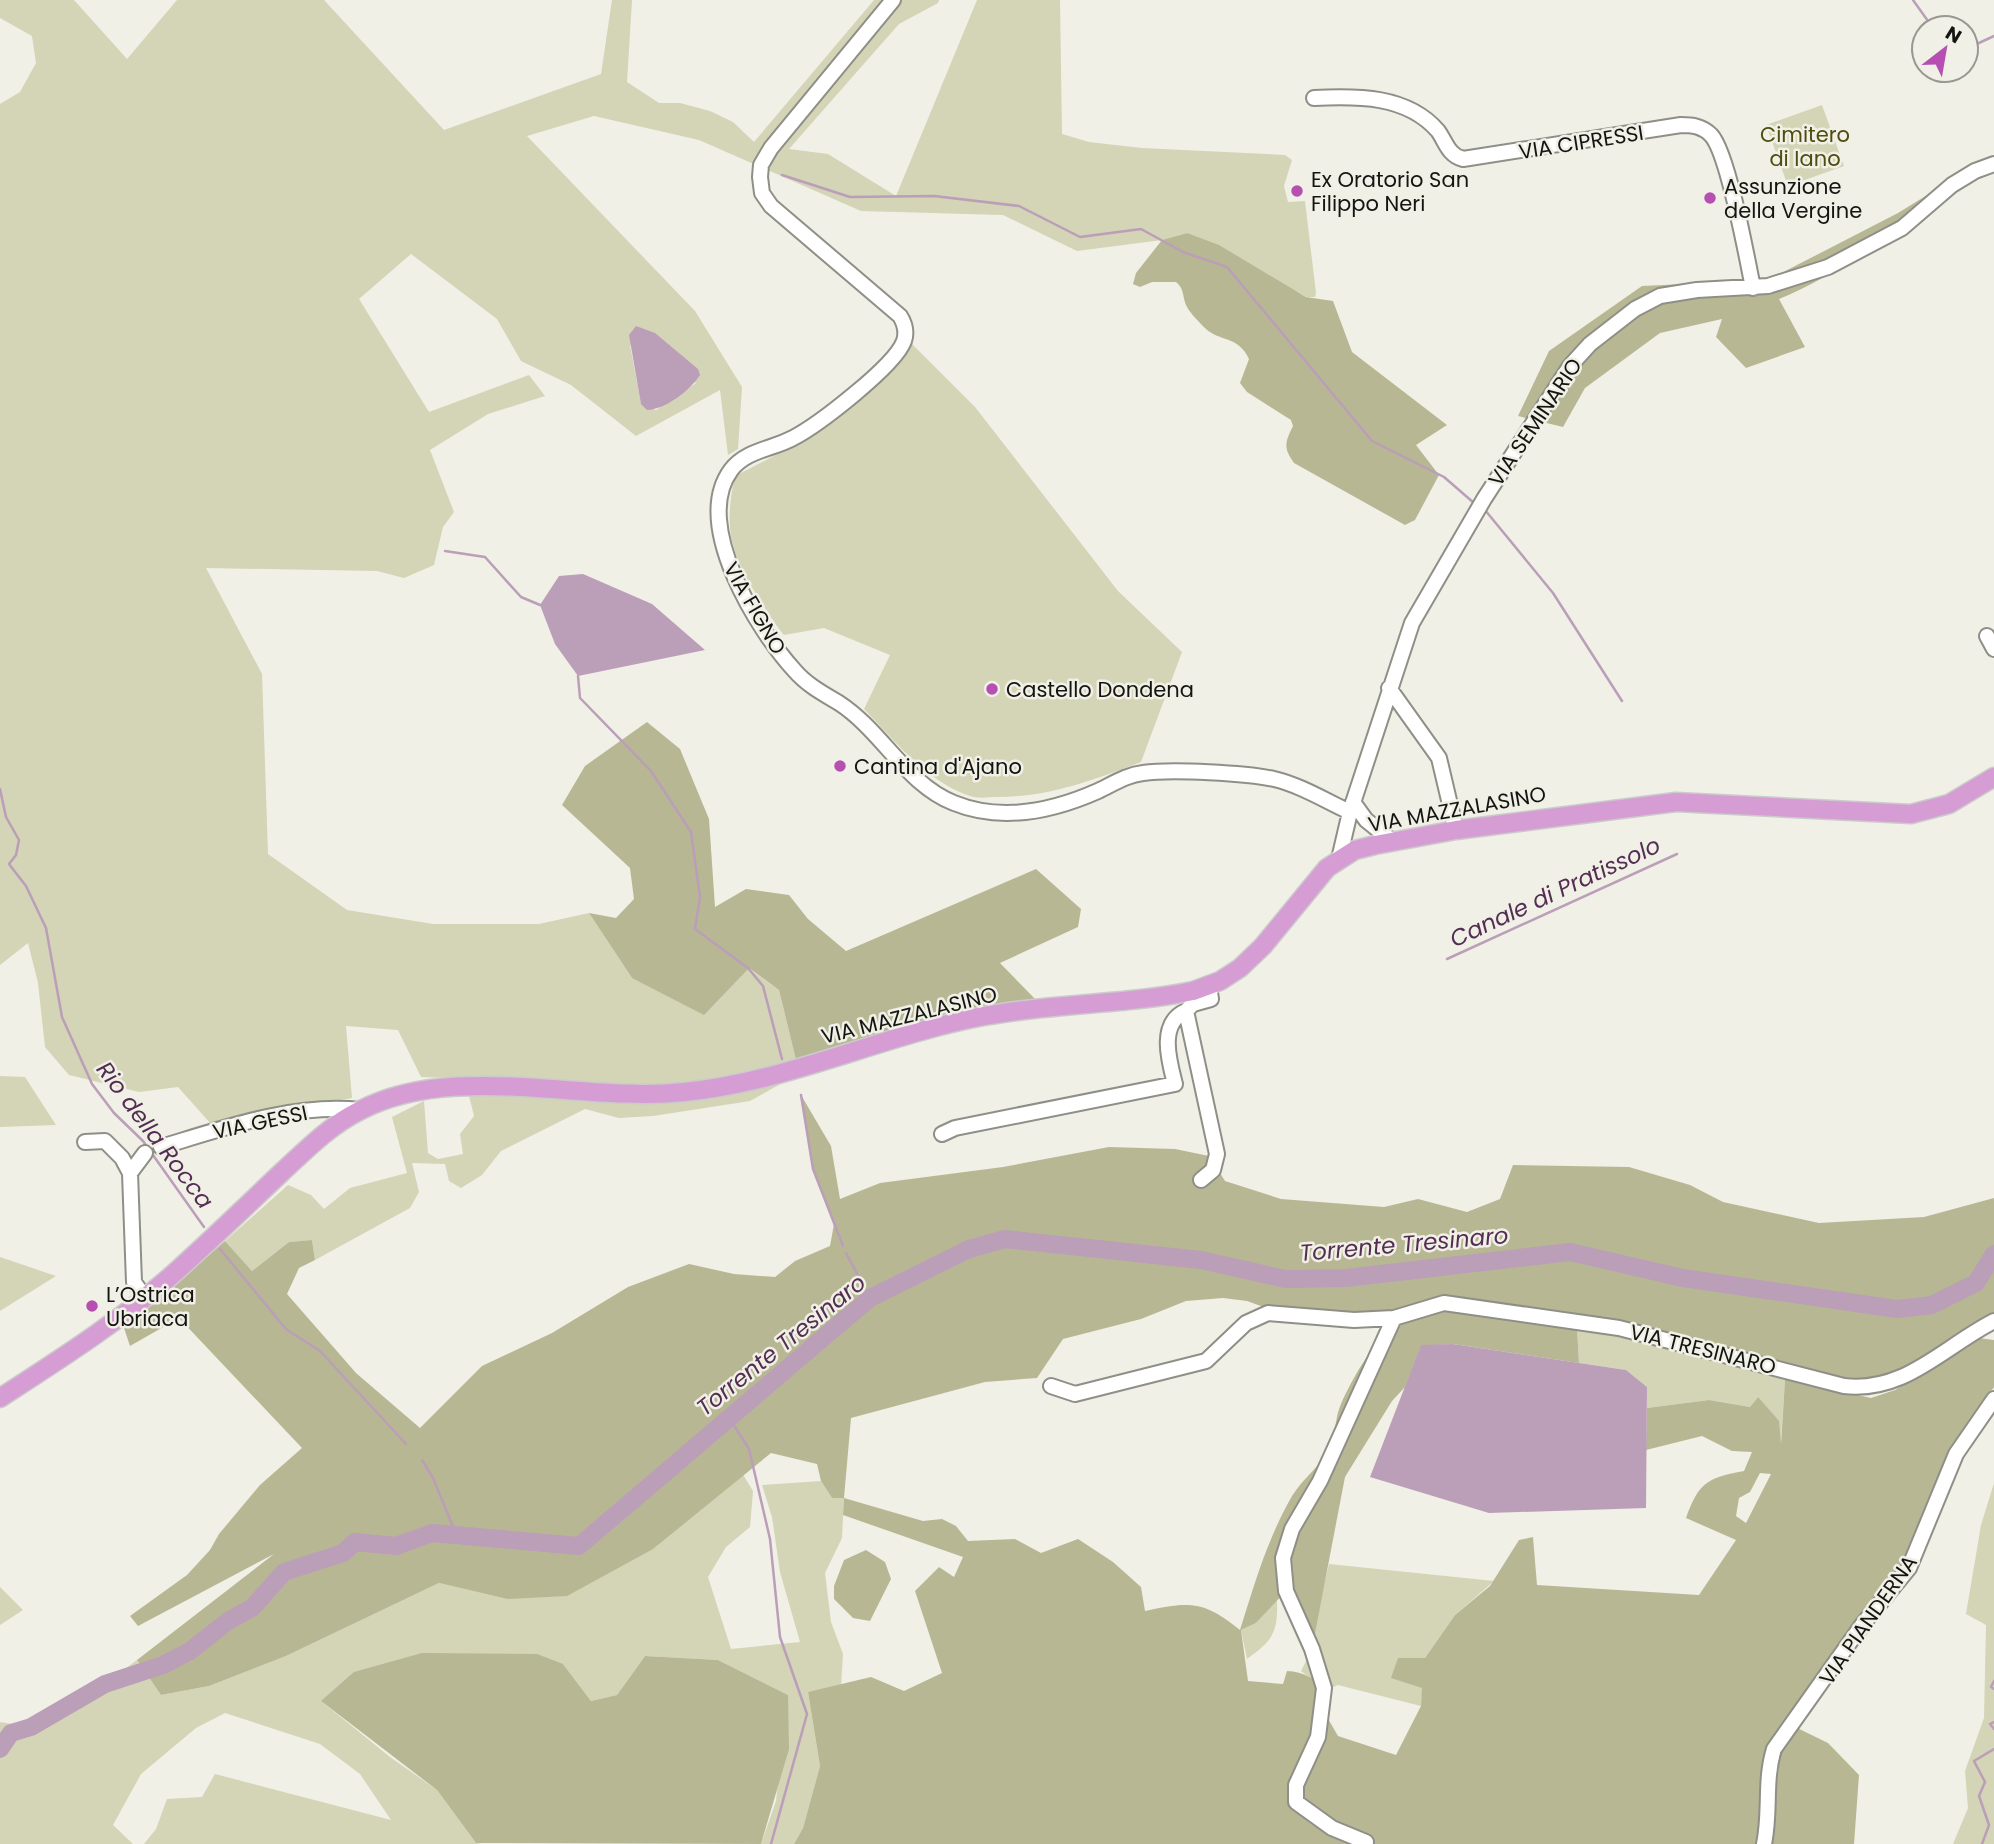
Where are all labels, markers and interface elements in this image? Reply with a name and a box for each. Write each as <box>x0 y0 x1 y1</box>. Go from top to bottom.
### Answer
north arrow <box>1910 14 1980 84</box>
text: N <box>1940 20 1967 50</box>
street label: VIA CIPRESSI <box>1516 118 1646 166</box>
park label: Cimitero di Iano <box>1760 120 1850 173</box>
place label: Ex Oratorio San Filippo Neri <box>1311 165 1469 218</box>
place label: Assunzione della Vergine <box>1724 172 1862 225</box>
marker: Ex Oratorio San Filippo Neri <box>1289 183 1305 199</box>
marker: Assunzione della Vergine <box>1702 190 1718 206</box>
street label: VIA SEMINARIO <box>1481 352 1589 492</box>
street label: VIA FIGNO <box>717 556 793 660</box>
place label: Castello Dondena <box>1006 675 1194 704</box>
marker: Castello Dondena <box>984 681 1000 697</box>
place label: Cantina d'Ajano <box>854 752 1022 781</box>
marker: Cantina d'Ajano <box>832 758 848 774</box>
street label: VIA MAZZALASINO <box>1366 779 1548 839</box>
water label: Canale di Pratissolo <box>1444 829 1666 955</box>
street label: VIA MAZZALASINO <box>818 979 1000 1051</box>
water label: Rio della Rocca <box>89 1055 221 1215</box>
street label: VIA GESSI <box>210 1098 310 1146</box>
water label: Torrente Tresinaro <box>1298 1219 1510 1269</box>
water label: Torrente Tresinaro <box>690 1267 872 1423</box>
place label: L’Ostrica Ubriaca <box>106 1280 195 1333</box>
marker: L’Ostrica Ubriaca <box>84 1298 100 1314</box>
street label: VIA TRESINARO <box>1627 1317 1779 1381</box>
street label: VIA PIANDERNA <box>1812 1549 1924 1691</box>

